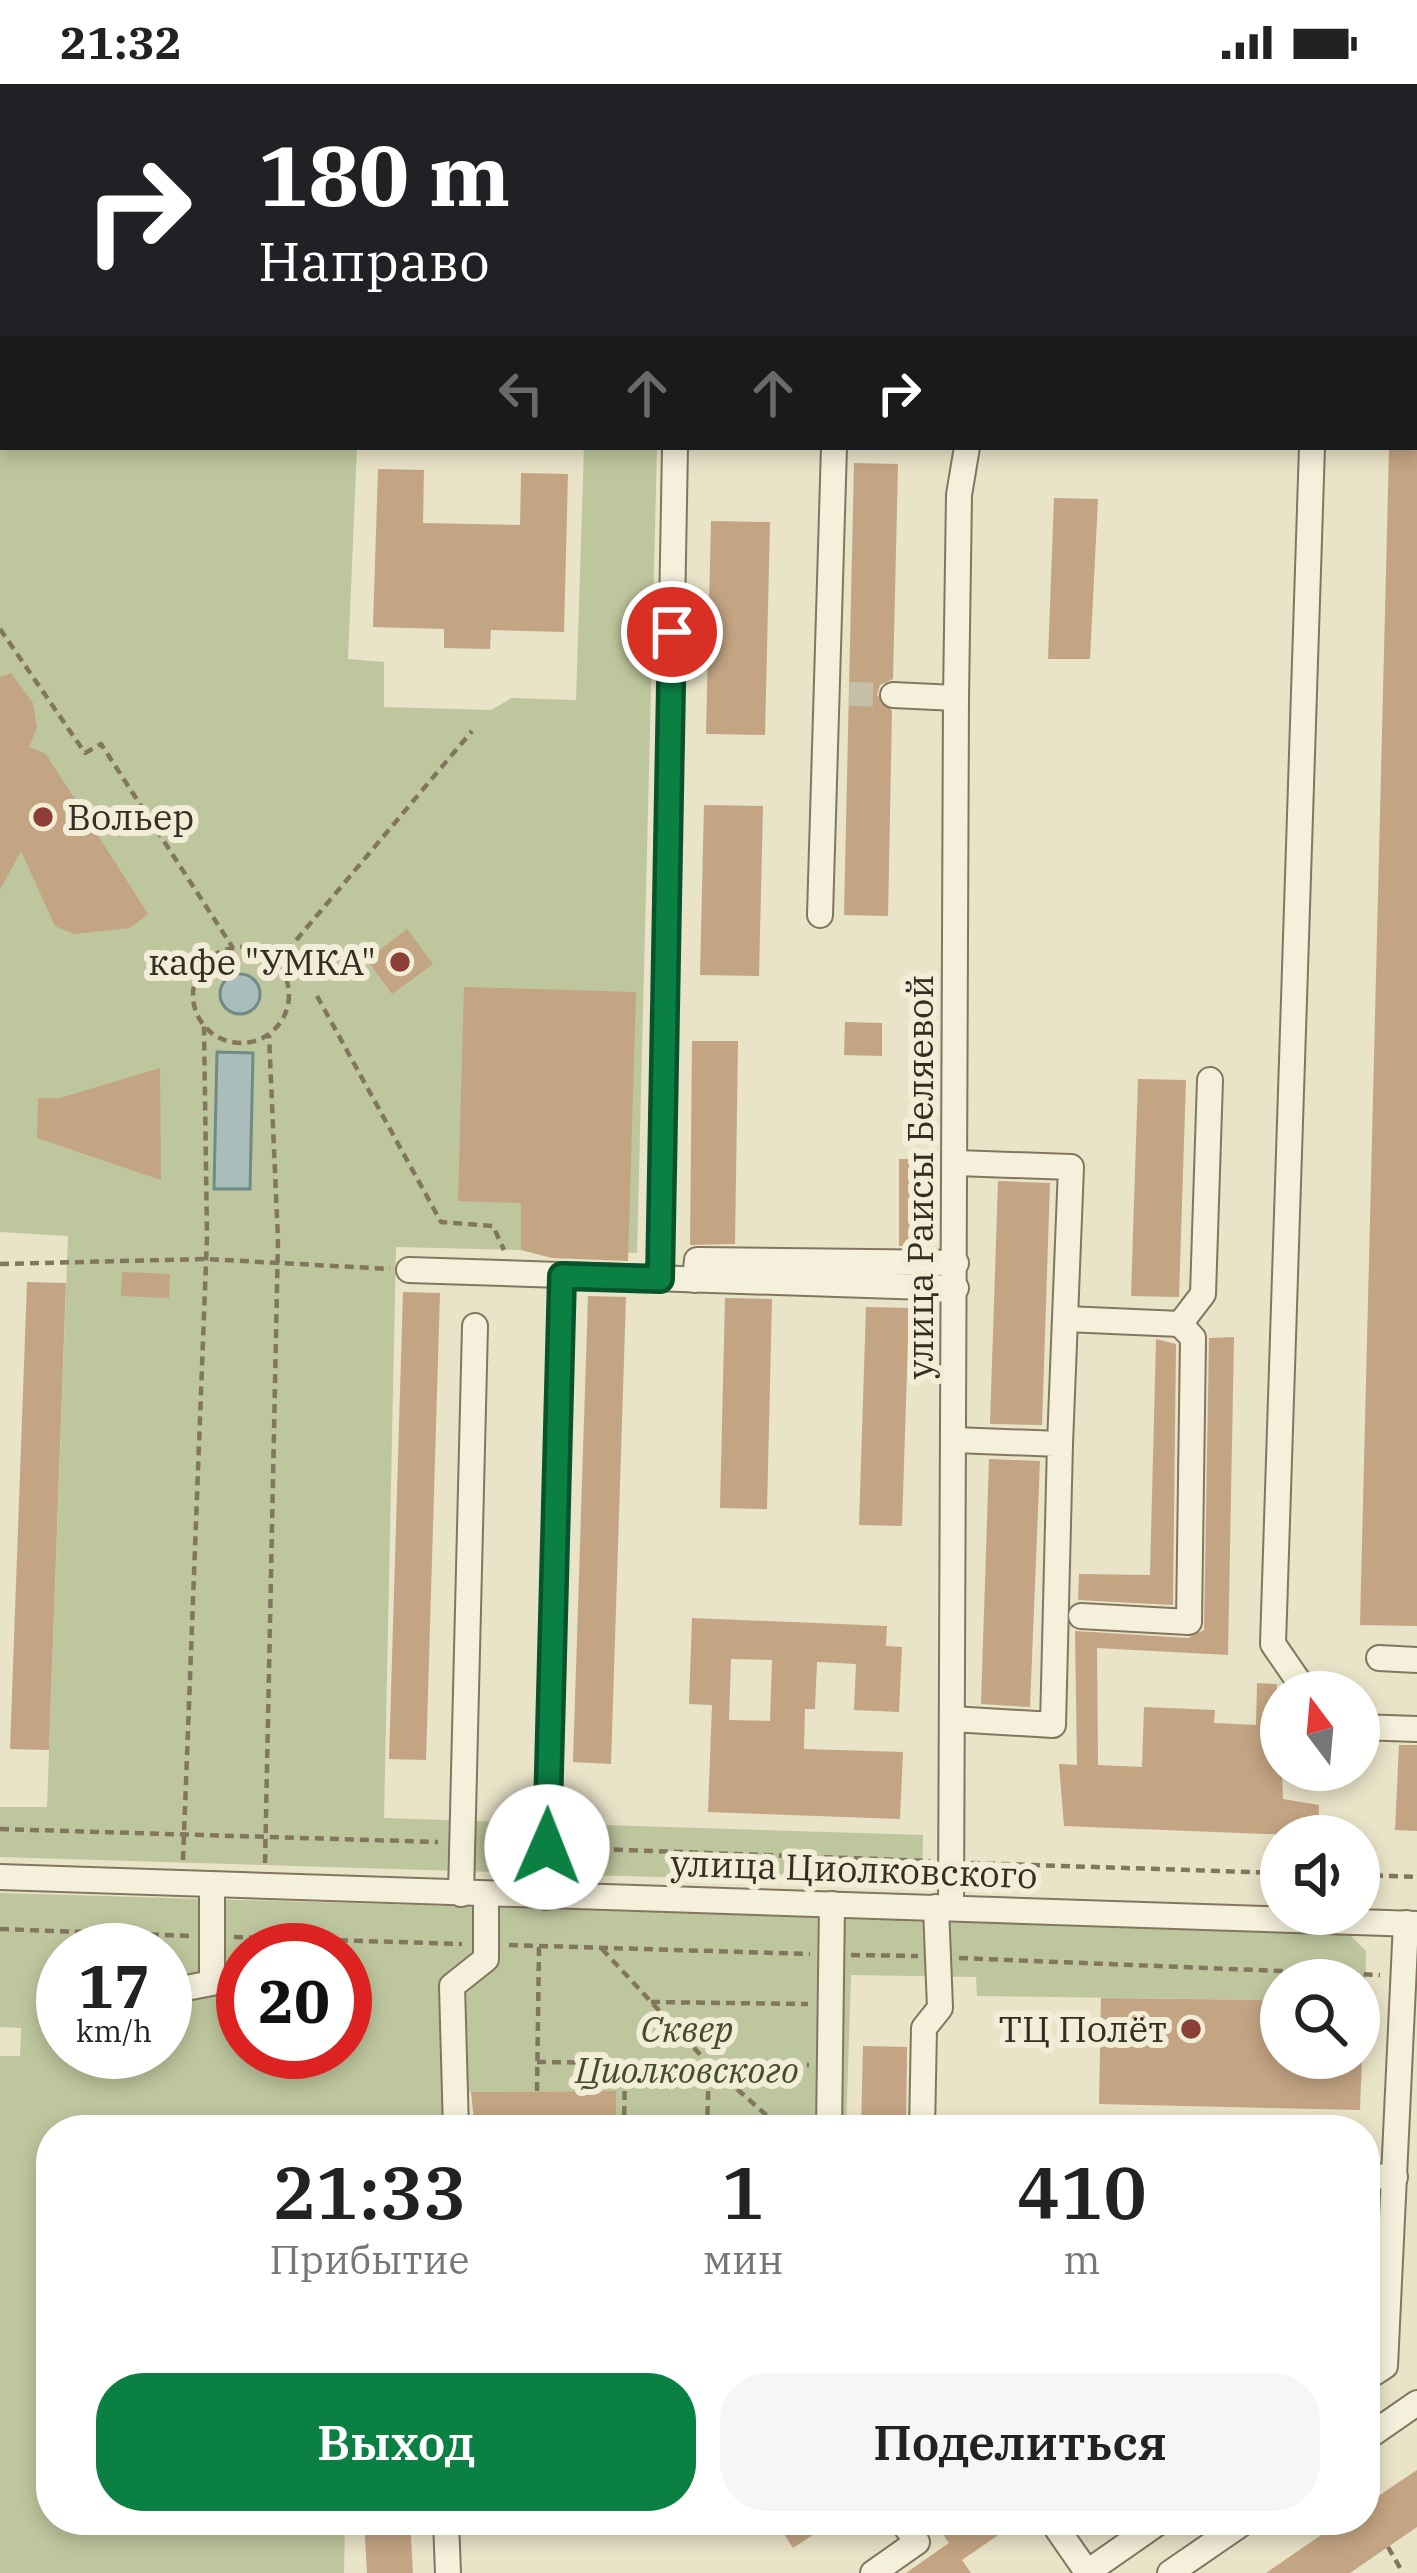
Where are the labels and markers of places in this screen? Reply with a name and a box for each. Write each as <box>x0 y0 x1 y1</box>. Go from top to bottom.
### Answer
pin <box>621 581 723 683</box>
place label: Вольер <box>67 793 194 840</box>
marker: Вольер <box>30 804 56 830</box>
place label: кафе "УМКА" <box>148 938 376 985</box>
marker: кафе "УМКА" <box>387 949 413 975</box>
place label: ТЦ Полёт <box>999 2005 1167 2052</box>
marker: ТЦ Полёт <box>1178 2016 1204 2042</box>

